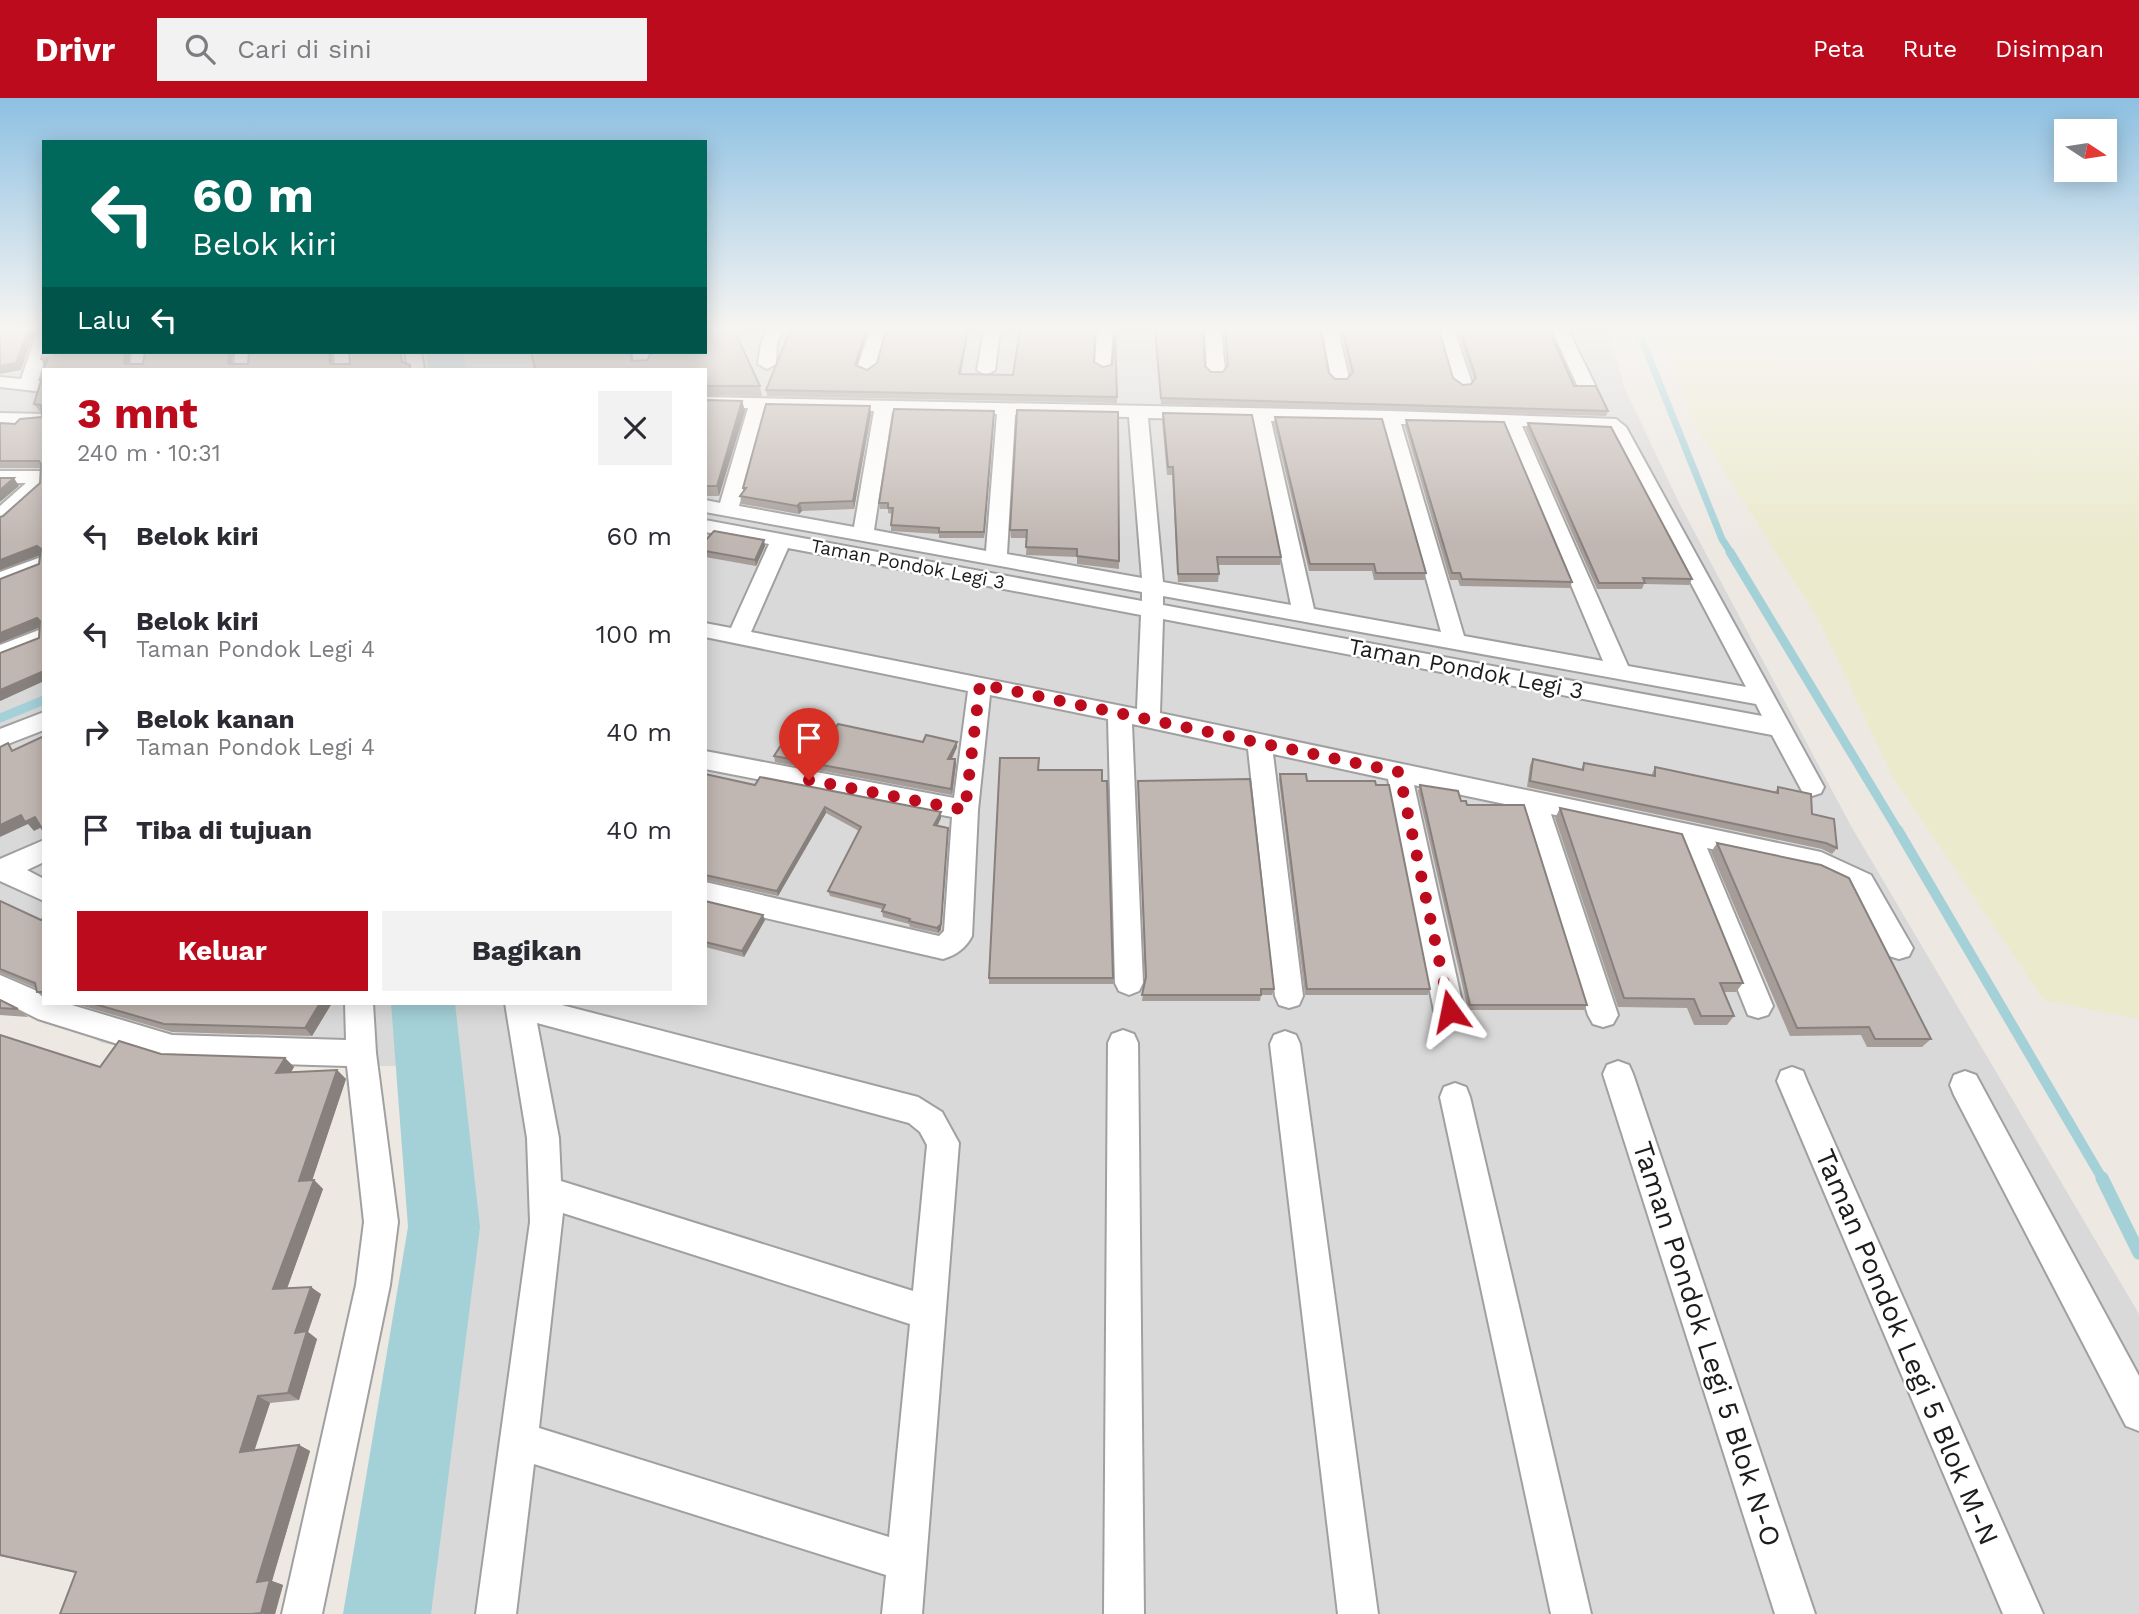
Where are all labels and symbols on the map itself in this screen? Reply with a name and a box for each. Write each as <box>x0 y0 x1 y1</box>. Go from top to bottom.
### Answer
north arrow <box>2054 119 2118 182</box>
street label: Taman Pondok Legi 3 <box>809 534 1007 594</box>
street label: Taman Pondok Legi 3 <box>1346 633 1586 705</box>
pin <box>779 708 839 780</box>
position arrow <box>1413 974 1487 1048</box>
street label: Taman Pondok Legi 5 Blok N-O <box>1626 1137 1788 1551</box>
street label: Taman Pondok Legi 5 Blok M-N <box>1808 1144 2006 1550</box>

